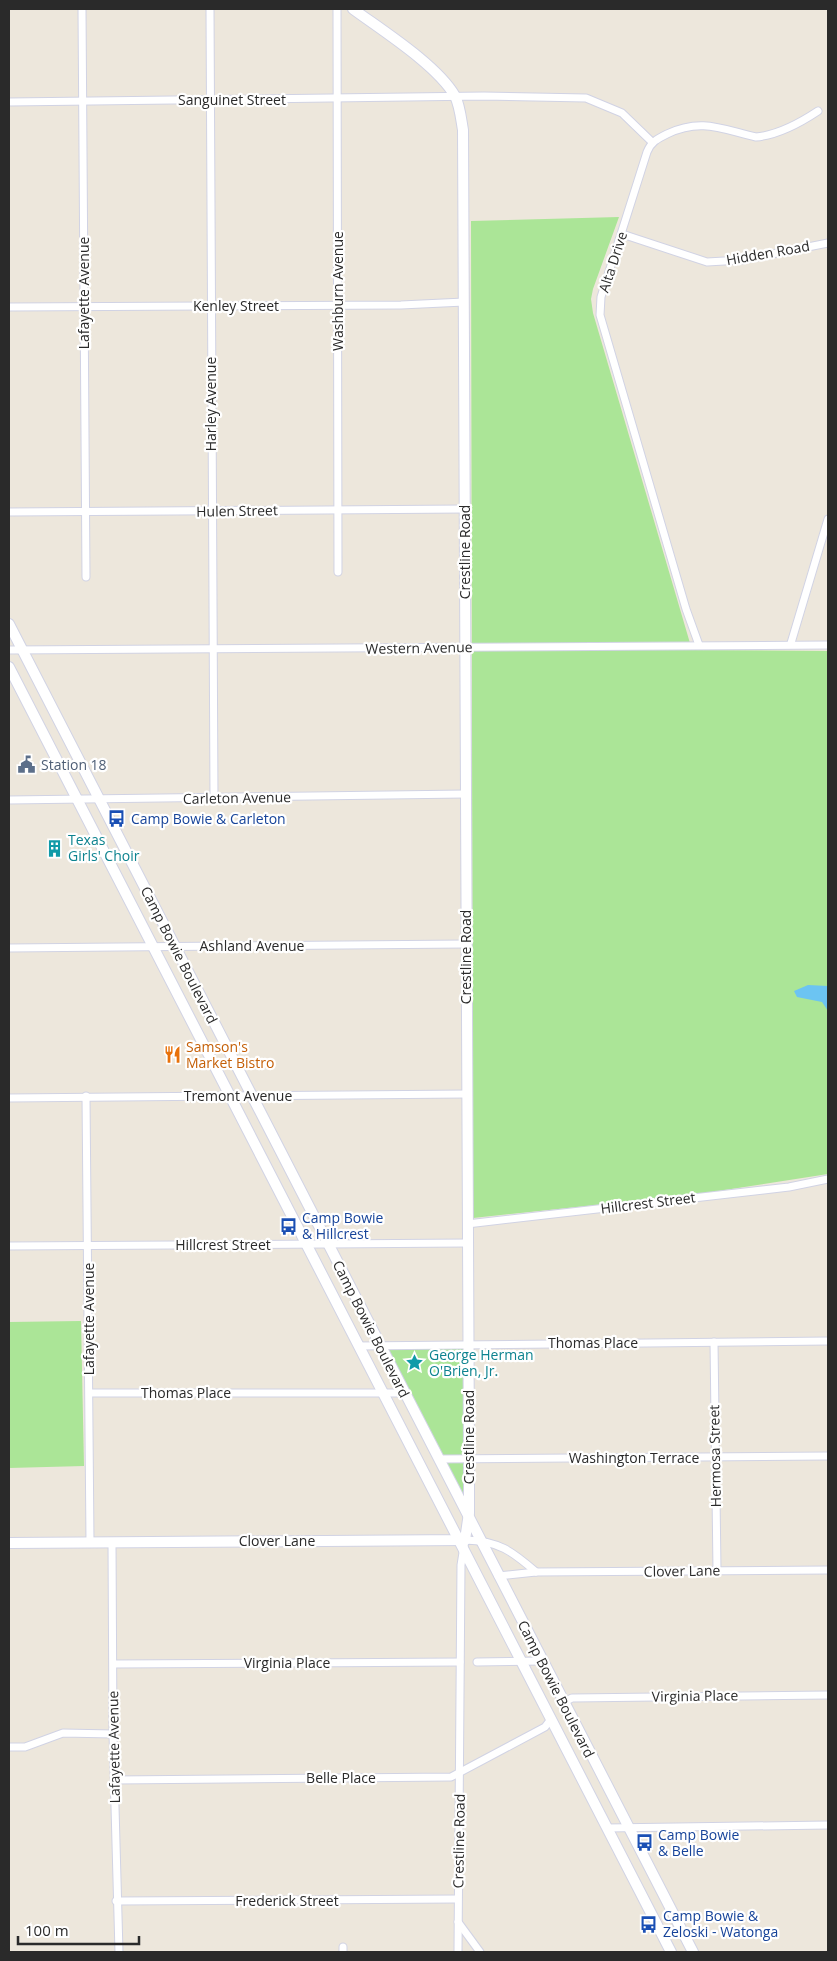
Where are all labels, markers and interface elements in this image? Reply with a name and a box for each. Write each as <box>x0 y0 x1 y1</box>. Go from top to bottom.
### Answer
street label: Sanguinet Street <box>178 90 286 109</box>
street label: Alta Drive <box>594 229 631 295</box>
street label: Washburn Avenue <box>328 231 347 351</box>
street label: Hidden Road <box>725 236 811 269</box>
street label: Lafayette Avenue <box>74 237 93 349</box>
street label: Kenley Street <box>193 296 279 315</box>
street label: Harley Avenue <box>201 357 220 451</box>
street label: Hulen Street <box>196 500 278 521</box>
street label: Crestline Road <box>455 505 474 599</box>
street label: Western Avenue <box>365 637 473 658</box>
public building icon: Station 18 <box>17 755 37 775</box>
place label: Station 18 <box>41 755 107 774</box>
street label: Carleton Avenue <box>183 787 291 808</box>
bus stop icon: Camp Bowie & Carleton <box>107 809 127 829</box>
place label: Camp Bowie & Carleton <box>131 809 286 828</box>
place label: Texas Girls' Choir <box>68 830 140 865</box>
building icon: Texas Girls' Choir <box>44 838 64 858</box>
street label: Camp Bowie Boulevard <box>137 883 222 1027</box>
street label: Crestline Road <box>456 910 475 1004</box>
street label: Ashland Avenue <box>200 936 305 955</box>
place label: Samson's Market Bistro <box>186 1037 274 1072</box>
restaurant icon: Samson's Market Bistro <box>162 1045 182 1065</box>
street label: Tremont Avenue <box>184 1086 292 1105</box>
street label: Hillcrest Street <box>599 1187 697 1218</box>
place label: Camp Bowie & Hillcrest <box>302 1208 384 1243</box>
bus stop icon: Camp Bowie & Hillcrest <box>278 1216 298 1236</box>
street label: Hillcrest Street <box>175 1235 271 1254</box>
street label: Camp Bowie Boulevard <box>329 1257 414 1401</box>
street label: Lafayette Avenue <box>79 1263 98 1375</box>
street label: Thomas Place <box>548 1333 638 1352</box>
place label: George Herman O'Brien, Jr. <box>429 1345 534 1380</box>
place icon: George Herman O'Brien, Jr. <box>405 1353 425 1373</box>
street label: Thomas Place <box>141 1383 231 1402</box>
street label: Crestline Road <box>459 1390 478 1484</box>
street label: Hermosa Street <box>704 1405 725 1507</box>
street label: Washington Terrace <box>569 1448 699 1467</box>
street label: Clover Lane <box>239 1531 315 1550</box>
street label: Clover Lane <box>644 1560 721 1581</box>
street label: Camp Bowie Boulevard <box>514 1617 599 1761</box>
street label: Virginia Place <box>244 1653 330 1672</box>
street label: Virginia Place <box>652 1685 739 1706</box>
street label: Lafayette Avenue <box>103 1690 124 1804</box>
street label: Belle Place <box>306 1768 376 1787</box>
street label: Crestline Road <box>448 1794 469 1888</box>
place label: Camp Bowie & Belle <box>658 1825 740 1860</box>
bus stop icon: Camp Bowie & Belle <box>634 1833 654 1853</box>
street label: Frederick Street <box>235 1891 339 1910</box>
place label: Camp Bowie & Zeloski - Watonga <box>663 1906 778 1941</box>
scale bar <box>18 1914 139 1946</box>
bus stop icon: Camp Bowie & Zeloski - Watonga <box>639 1914 659 1934</box>
text: 100 m <box>25 1920 69 1940</box>

